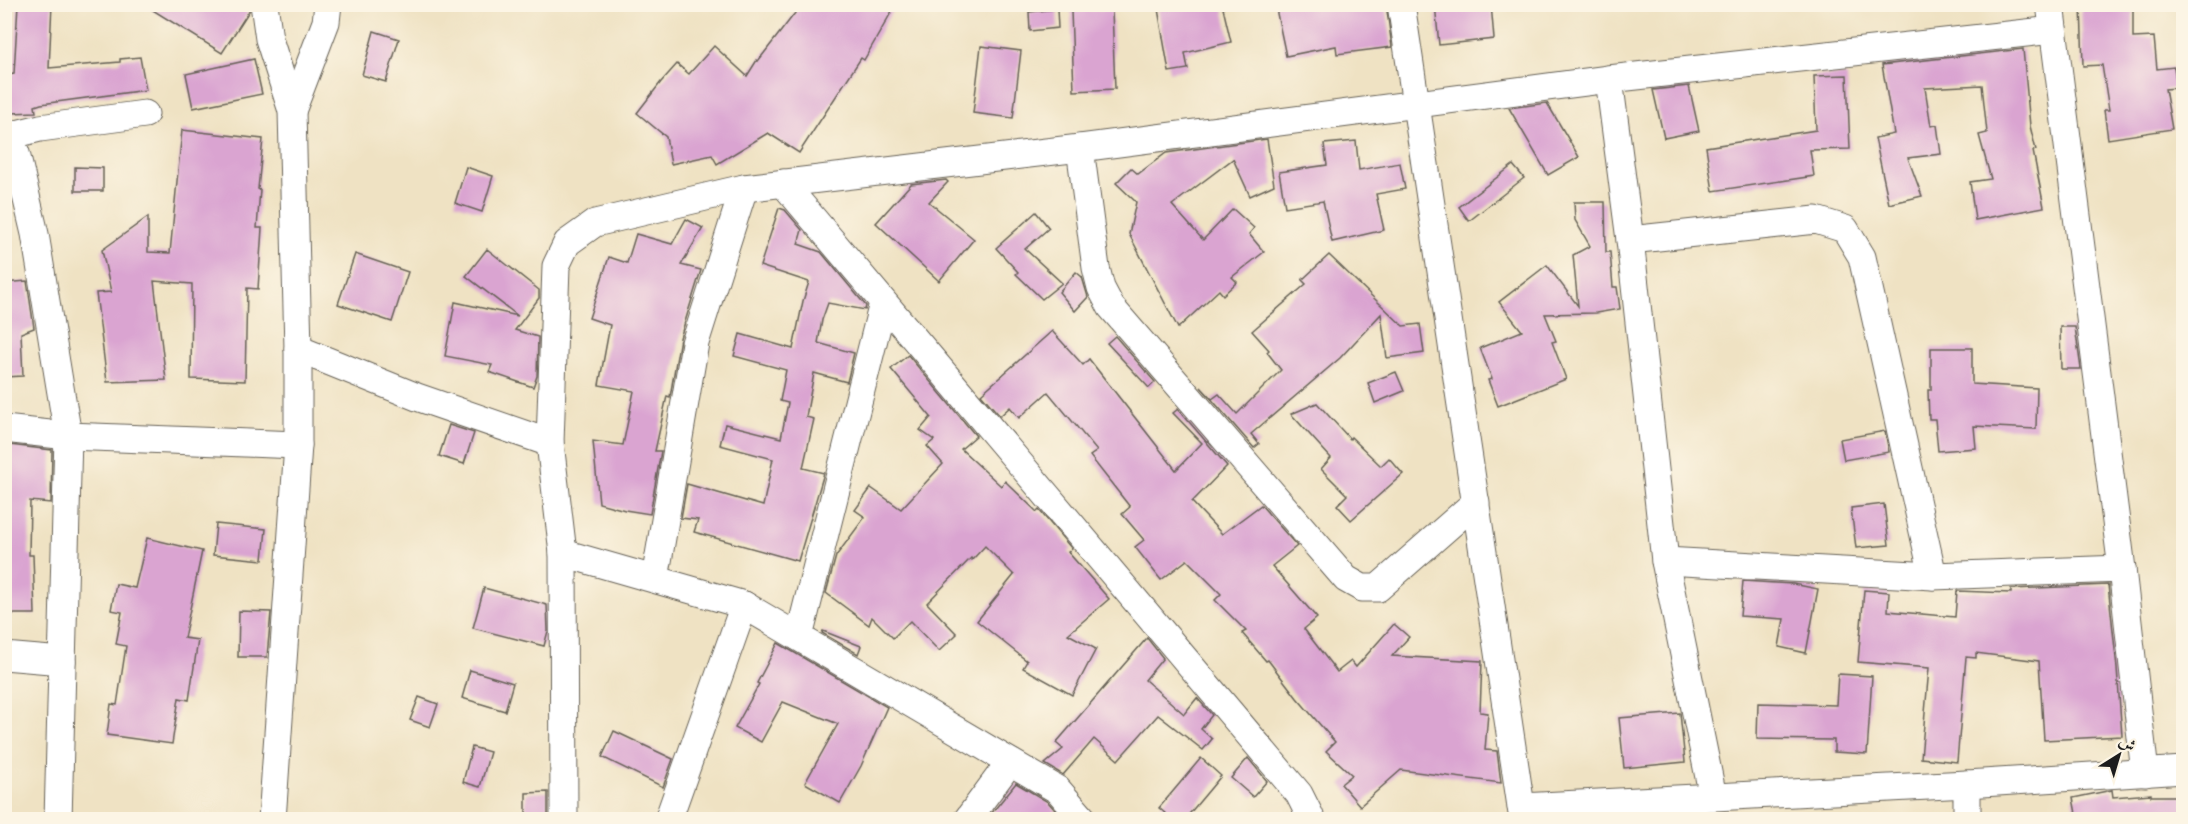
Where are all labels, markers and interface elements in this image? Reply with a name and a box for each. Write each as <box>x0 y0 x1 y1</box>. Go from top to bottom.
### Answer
north arrow <box>2089 725 2149 785</box>
text: ش <box>2113 731 2140 759</box>

